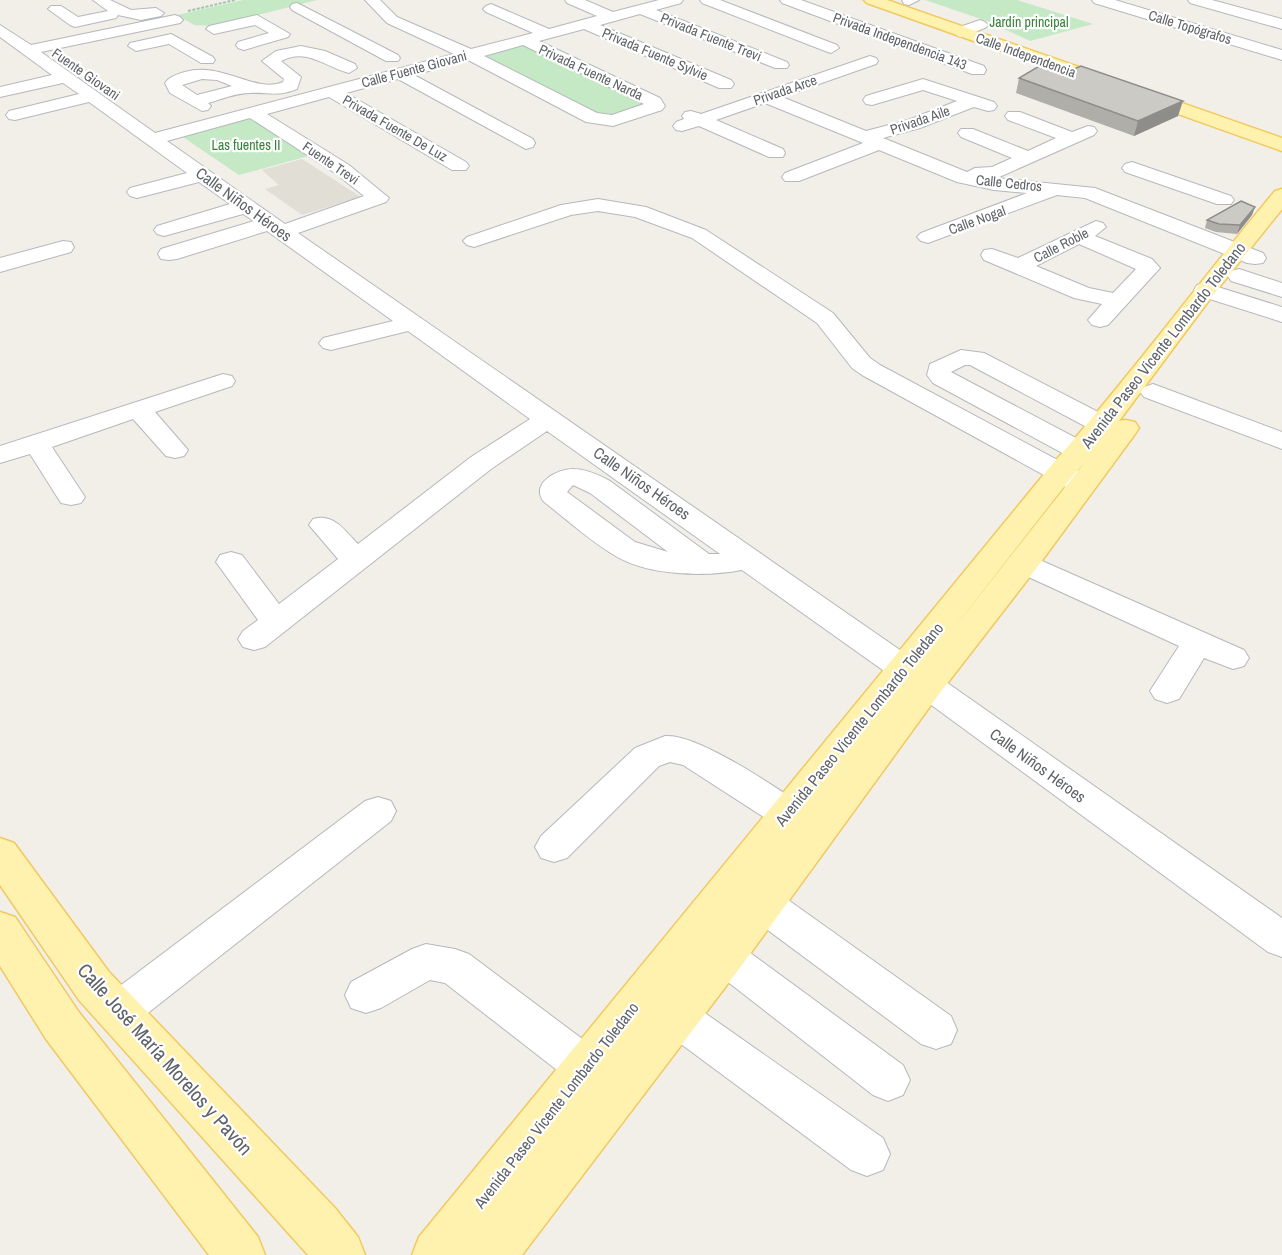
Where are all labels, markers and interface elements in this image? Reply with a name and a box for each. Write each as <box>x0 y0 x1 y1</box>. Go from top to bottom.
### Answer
street label: Calle Topógrafos <box>1146 6 1234 48</box>
street label: Privada Independencia 143 <box>831 8 969 74</box>
street label: Privada Fuente Trevi <box>658 9 764 65</box>
park label: Jardín principal <box>989 13 1069 31</box>
street label: Privada Fuente Sylvie <box>599 24 711 84</box>
street label: Calle Independencia <box>973 29 1079 82</box>
street label: Privada Fuente Narda <box>536 40 647 104</box>
street label: Fuente Giovani <box>48 44 124 104</box>
street label: Calle Fuente Giovani <box>359 46 469 92</box>
street label: Privada Arce <box>751 71 819 109</box>
street label: Privada Fuente De Luz <box>339 91 451 165</box>
street label: Privada Aile <box>888 101 952 139</box>
park label: Las fuentes II <box>212 136 280 154</box>
street label: Fuente Trevi <box>299 138 363 188</box>
street label: Calle Niños Héroes <box>192 162 296 246</box>
street label: Calle Cedros <box>975 171 1043 195</box>
street label: Calle Nogal <box>946 201 1008 239</box>
street label: Calle Roble <box>1030 224 1092 266</box>
street label: Avenida Paseo Vicente Lombardo Toledano <box>1075 237 1251 453</box>
street label: Calle Niños Héroes <box>589 441 695 525</box>
street label: Avenida Paseo Vicente Lombardo Toledano <box>769 618 948 831</box>
street label: Calle Niños Héroes <box>986 723 1090 807</box>
street label: Calle José María Morelos y Pavón <box>72 957 259 1160</box>
street label: Avenida Paseo Vicente Lombardo Toledano <box>468 997 644 1213</box>

